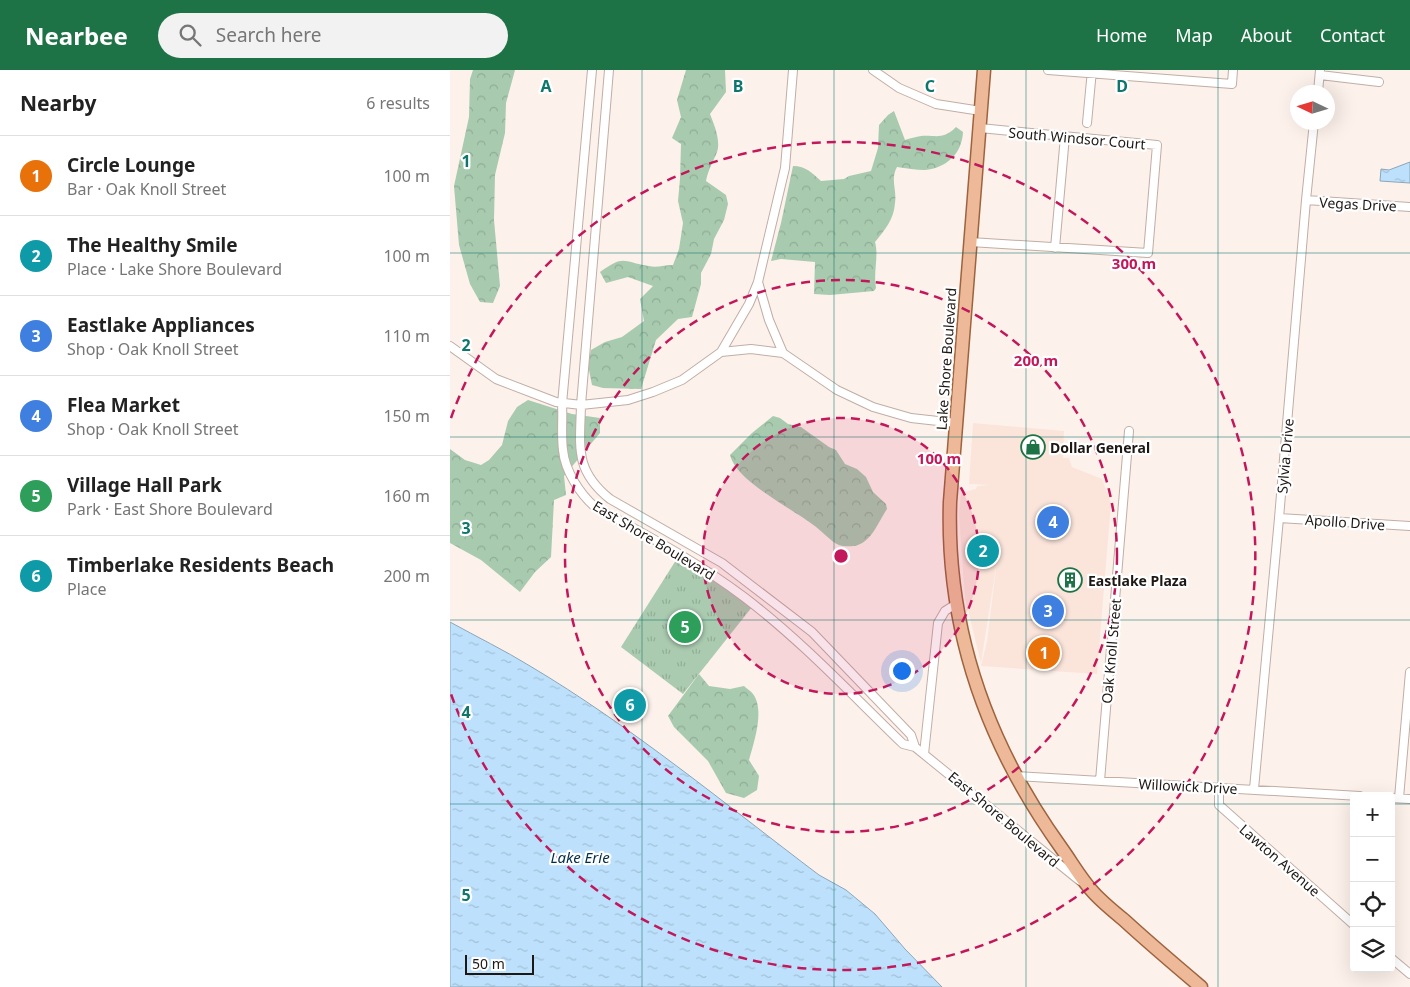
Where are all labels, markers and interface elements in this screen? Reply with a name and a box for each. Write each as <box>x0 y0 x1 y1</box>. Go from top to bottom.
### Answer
search box <box>158 13 508 58</box>
text: Nearbee <box>25 19 128 52</box>
icon: search <box>176 21 204 49</box>
text: Search here <box>216 22 322 48</box>
text: Home <box>1096 23 1147 47</box>
text: Map <box>1175 23 1213 47</box>
text: About <box>1241 23 1292 47</box>
text: Contact <box>1320 23 1385 47</box>
text: A <box>540 75 552 97</box>
text: B <box>733 75 743 97</box>
text: C <box>925 75 935 97</box>
text: D <box>1116 75 1128 97</box>
north arrow <box>1290 85 1335 130</box>
text: Nearby <box>20 89 96 117</box>
text: 6 results <box>366 92 430 114</box>
street label: South Windsor Court <box>1008 123 1146 153</box>
text: 1 <box>461 150 471 172</box>
text: Circle Lounge <box>67 152 195 178</box>
text: 1 <box>31 165 41 187</box>
text: 100 m <box>383 165 430 187</box>
text: Bar · Oak Knoll Street <box>67 178 226 200</box>
street label: Vegas Drive <box>1319 192 1397 216</box>
text: The Healthy Smile <box>67 232 238 258</box>
text: 2 <box>31 245 41 267</box>
text: 100 m <box>383 245 430 267</box>
text: 300 m <box>1112 253 1156 273</box>
text: Place · Lake Shore Boulevard <box>67 258 282 280</box>
street label: Lake Shore Boulevard <box>932 287 960 431</box>
text: Eastlake Appliances <box>67 312 255 338</box>
text: 3 <box>31 325 41 347</box>
text: 110 m <box>383 325 430 347</box>
text: 2 <box>461 334 471 356</box>
text: Shop · Oak Knoll Street <box>67 338 239 360</box>
text: 200 m <box>1014 350 1058 370</box>
text: Flea Market <box>67 392 180 418</box>
text: 4 <box>31 405 41 427</box>
text: 150 m <box>383 405 430 427</box>
text: Shop · Oak Knoll Street <box>67 418 239 440</box>
street label: Sylvia Drive <box>1272 418 1298 494</box>
shop icon: Dollar General <box>1020 434 1046 460</box>
place label: Dollar General <box>1050 438 1150 457</box>
text: 100 m <box>917 448 961 468</box>
text: Village Hall Park <box>67 472 222 498</box>
text: 5 <box>31 485 41 507</box>
text: 160 m <box>383 485 430 507</box>
street label: East Shore Boulevard <box>589 496 719 584</box>
text: Park · East Shore Boulevard <box>67 498 273 520</box>
pin: 4 <box>1037 503 1069 541</box>
street label: Apollo Drive <box>1304 510 1386 534</box>
text: 3 <box>461 517 471 539</box>
pin: 2 <box>967 532 999 570</box>
centre of rings <box>832 547 850 565</box>
text: Timberlake Residents Beach <box>67 552 334 578</box>
text: 6 <box>31 565 41 587</box>
text: 200 m <box>383 565 430 587</box>
building icon: Eastlake Plaza <box>1057 567 1083 593</box>
place label: Eastlake Plaza <box>1088 571 1187 590</box>
text: Place <box>67 578 107 600</box>
pin: 3 <box>1032 592 1064 630</box>
street label: Oak Knoll Street <box>1097 598 1125 704</box>
pin: 5 <box>669 608 701 646</box>
pin: 1 <box>1028 634 1060 672</box>
your location <box>889 658 915 684</box>
pin: 6 <box>614 686 646 724</box>
text: 4 <box>461 701 471 723</box>
street label: East Shore Boulevard <box>944 767 1064 871</box>
street label: Willowick Drive <box>1138 774 1238 798</box>
map controls <box>1350 792 1395 972</box>
button: + <box>1350 792 1395 837</box>
street label: Lawton Avenue <box>1236 820 1324 900</box>
button: − <box>1350 837 1395 882</box>
water label: Lake Erie <box>550 847 610 867</box>
button: locate <box>1350 882 1395 927</box>
text: 5 <box>461 884 471 906</box>
button: layers <box>1350 927 1395 972</box>
scale bar <box>465 952 534 975</box>
text: 50 m <box>472 954 505 973</box>

